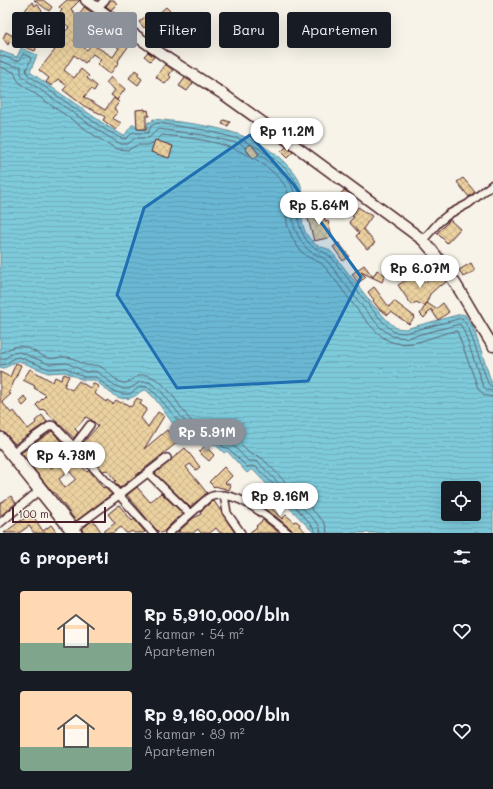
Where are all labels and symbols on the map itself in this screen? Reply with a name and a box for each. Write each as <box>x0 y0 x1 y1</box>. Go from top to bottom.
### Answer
pin: Rp 11.2M <box>246 118 328 152</box>
pin: Rp 5.64M <box>278 192 360 226</box>
pin: Rp 6.07M <box>379 255 461 289</box>
pin: Rp 5.91M <box>166 419 248 453</box>
pin: Rp 4.73M <box>25 442 107 476</box>
pin: Rp 9.16M <box>239 483 321 517</box>
scale bar <box>12 505 106 524</box>

